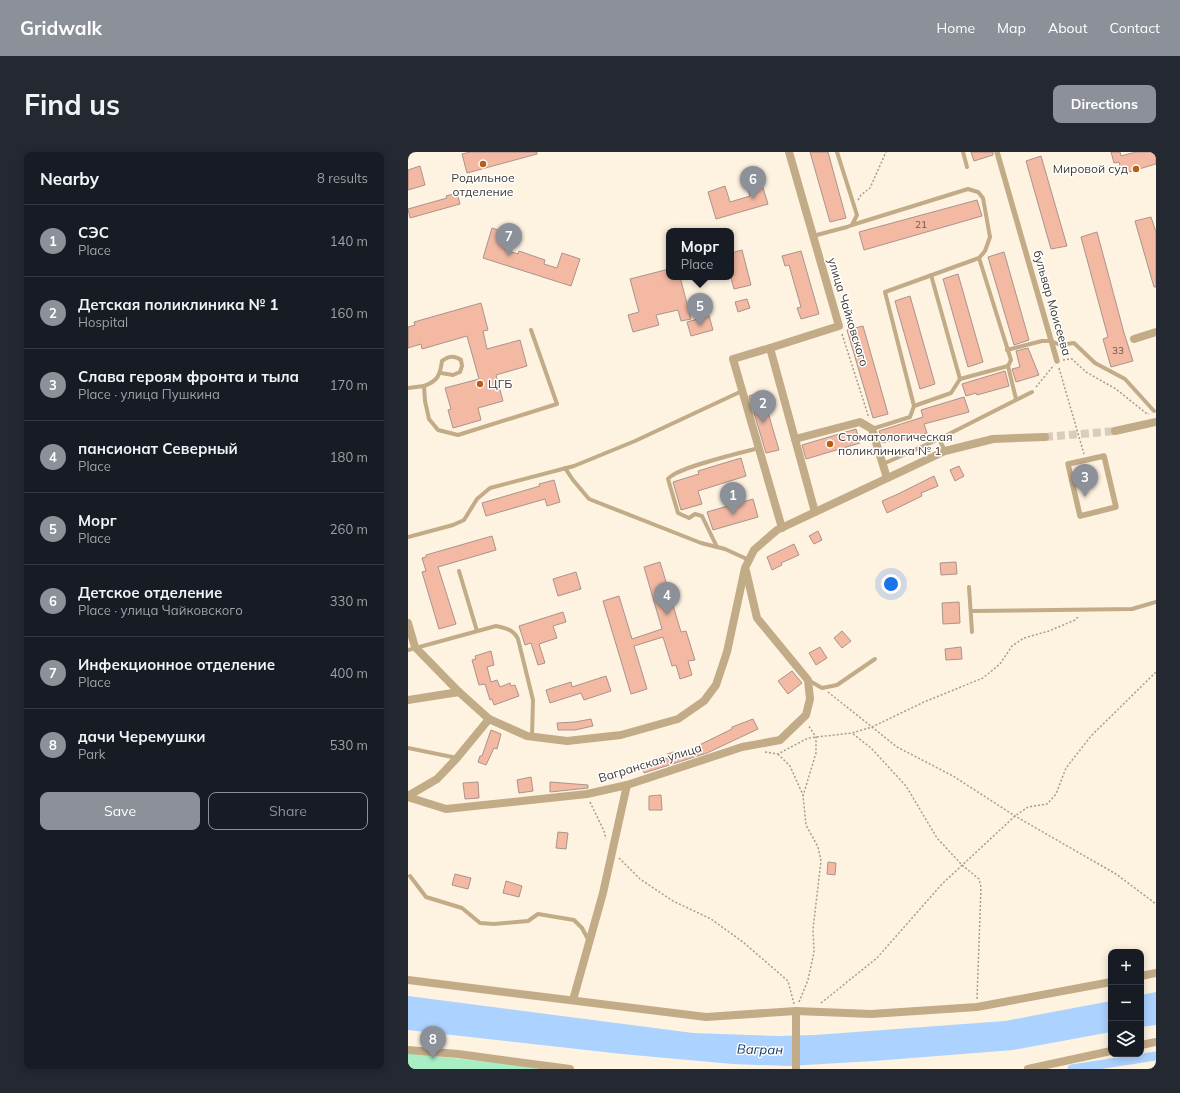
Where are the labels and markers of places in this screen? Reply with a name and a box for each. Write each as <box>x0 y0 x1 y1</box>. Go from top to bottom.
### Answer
marker: Родильное отделение <box>478 159 488 169</box>
place label: Мировой суд <box>1053 161 1128 176</box>
marker: Мировой суд <box>1131 164 1141 174</box>
pin: 6 <box>740 166 766 199</box>
place label: Родильное отделение <box>451 170 515 199</box>
pin: 7 <box>496 223 522 256</box>
pin: 5 <box>687 293 713 326</box>
place label: ЦГБ <box>488 376 512 391</box>
marker: ЦГБ <box>475 379 485 389</box>
pin: 2 <box>750 390 776 423</box>
place label: Стоматологическая поликлиника № 1 <box>838 429 953 458</box>
marker: Стоматологическая поликлиника № 1 <box>825 439 835 449</box>
pin: 3 <box>1072 464 1098 497</box>
pin: 1 <box>720 482 746 515</box>
pin: 4 <box>654 582 680 615</box>
pin: 8 <box>420 1026 446 1059</box>

